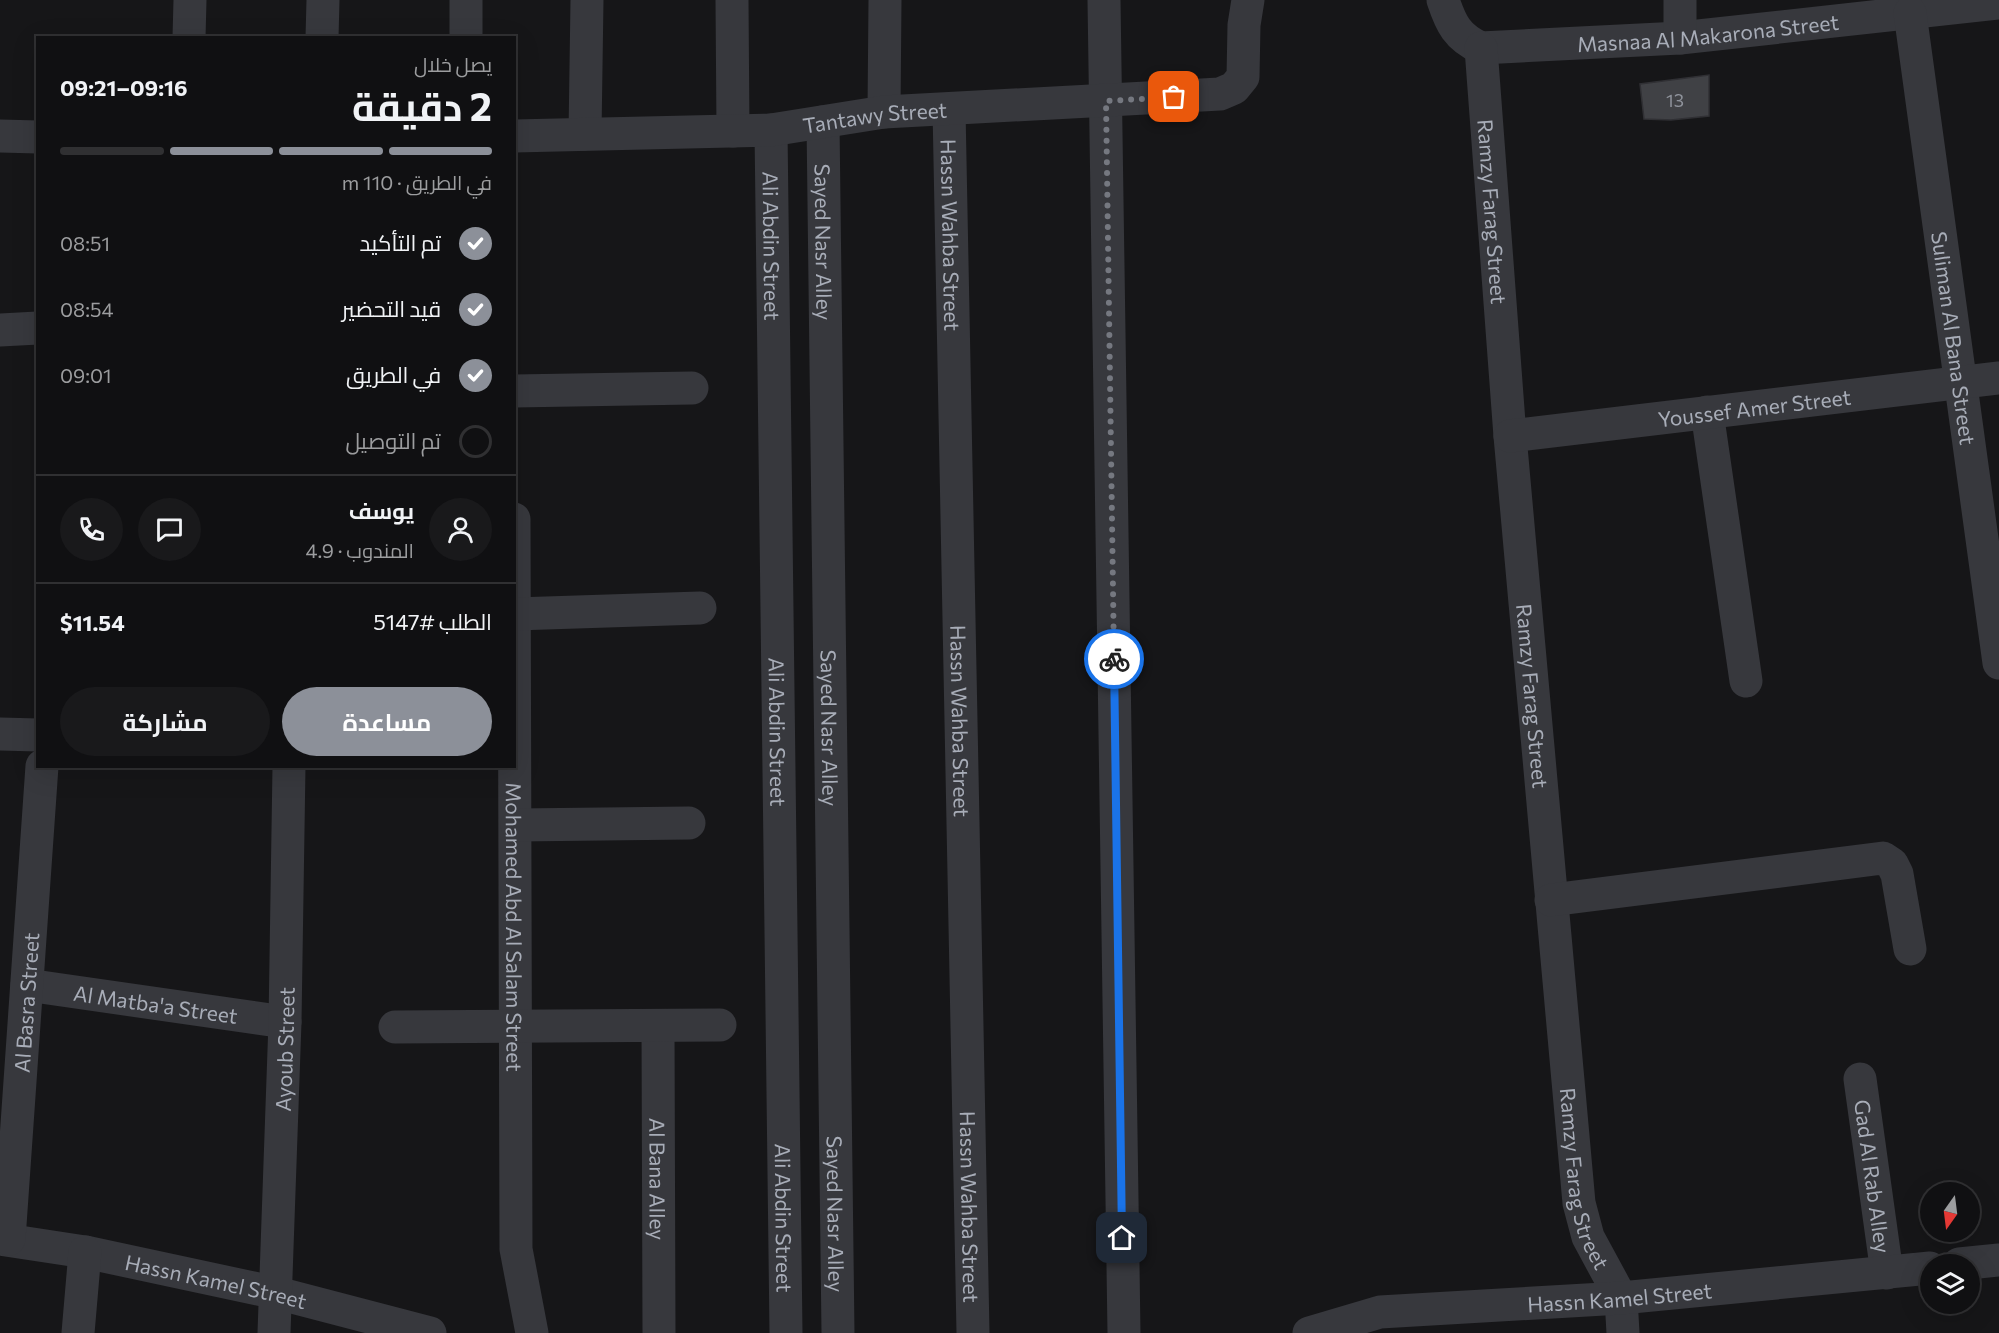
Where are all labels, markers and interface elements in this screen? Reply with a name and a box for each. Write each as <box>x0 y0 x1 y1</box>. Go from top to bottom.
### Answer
street label: Masnaa Al Makarona Street <box>1576 8 1840 56</box>
text: يصل خلال <box>414 52 492 76</box>
pin <box>1148 71 1199 122</box>
text: 09:16–09:21 <box>60 74 188 101</box>
icon: bag <box>1157 80 1190 113</box>
text: 2 دقيقة <box>352 81 492 129</box>
house number: 13 <box>1666 89 1684 111</box>
street label: Tantawy Street <box>801 96 948 137</box>
street label: Ramzy Farag Street <box>1474 118 1513 305</box>
street label: Hassn Wahba Street <box>937 139 966 331</box>
street label: Sayed Nasr Alley <box>811 164 838 321</box>
text: في الطريق · 110 m <box>342 170 492 194</box>
street label: Ali Abdin Street <box>759 171 786 321</box>
icon: check <box>459 227 492 260</box>
text: تم التأكيد <box>360 229 441 256</box>
street label: Suliman Al Bana Street <box>1928 230 1981 446</box>
text: 08:51 <box>60 231 110 255</box>
icon: check <box>459 293 492 326</box>
text: قيد التحضير <box>342 295 441 322</box>
text: 08:54 <box>60 297 113 321</box>
icon: check <box>459 359 492 392</box>
text: في الطريق <box>346 361 441 388</box>
text: 09:01 <box>60 363 112 387</box>
street label: Youssef Amer Street <box>1656 383 1852 431</box>
text: تم التوصيل <box>345 427 441 454</box>
text: يوسف <box>349 497 414 524</box>
button: phone <box>60 498 123 561</box>
button: chat <box>138 498 201 561</box>
button: person <box>429 498 492 561</box>
text: المندوب · 4.9 <box>306 538 414 562</box>
street label: Ramzy Farag Street <box>1513 602 1554 789</box>
text: الطلب #5147 <box>373 608 492 635</box>
text: $11.54 <box>60 609 125 636</box>
street label: Hassn Wahba Street <box>947 625 975 817</box>
courier <box>1084 629 1144 689</box>
icon: bike <box>1098 643 1131 676</box>
street label: Sayed Nasr Alley <box>817 650 844 806</box>
street label: Ali Abdin Street <box>765 657 792 807</box>
button: مشاركة <box>60 687 270 756</box>
button: مساعدة <box>282 687 492 756</box>
street label: Mohamed Abd Al Salam Street <box>502 782 528 1072</box>
street label: Al Basra Street <box>8 932 43 1074</box>
street label: Al Matba'a Street <box>72 979 239 1028</box>
street label: Ayoub Street <box>269 987 298 1112</box>
street label: Ramzy Farag Street <box>1556 1087 1615 1273</box>
street label: Gad Al Rab Alley <box>1850 1098 1897 1255</box>
street label: Hassn Wahba Street <box>956 1111 985 1303</box>
street label: Al Bana Alley <box>646 1118 671 1240</box>
street label: Sayed Nasr Alley <box>823 1136 850 1292</box>
street label: Ali Abdin Street <box>771 1143 798 1293</box>
north arrow <box>1920 1182 1980 1242</box>
map controls <box>1920 1182 1980 1314</box>
pin <box>1096 1212 1147 1263</box>
icon: home <box>1105 1221 1138 1254</box>
street label: Hassn Kamel Street <box>123 1248 309 1313</box>
button: layers <box>1920 1254 1980 1314</box>
street label: Hassn Kamel Street <box>1526 1277 1713 1316</box>

